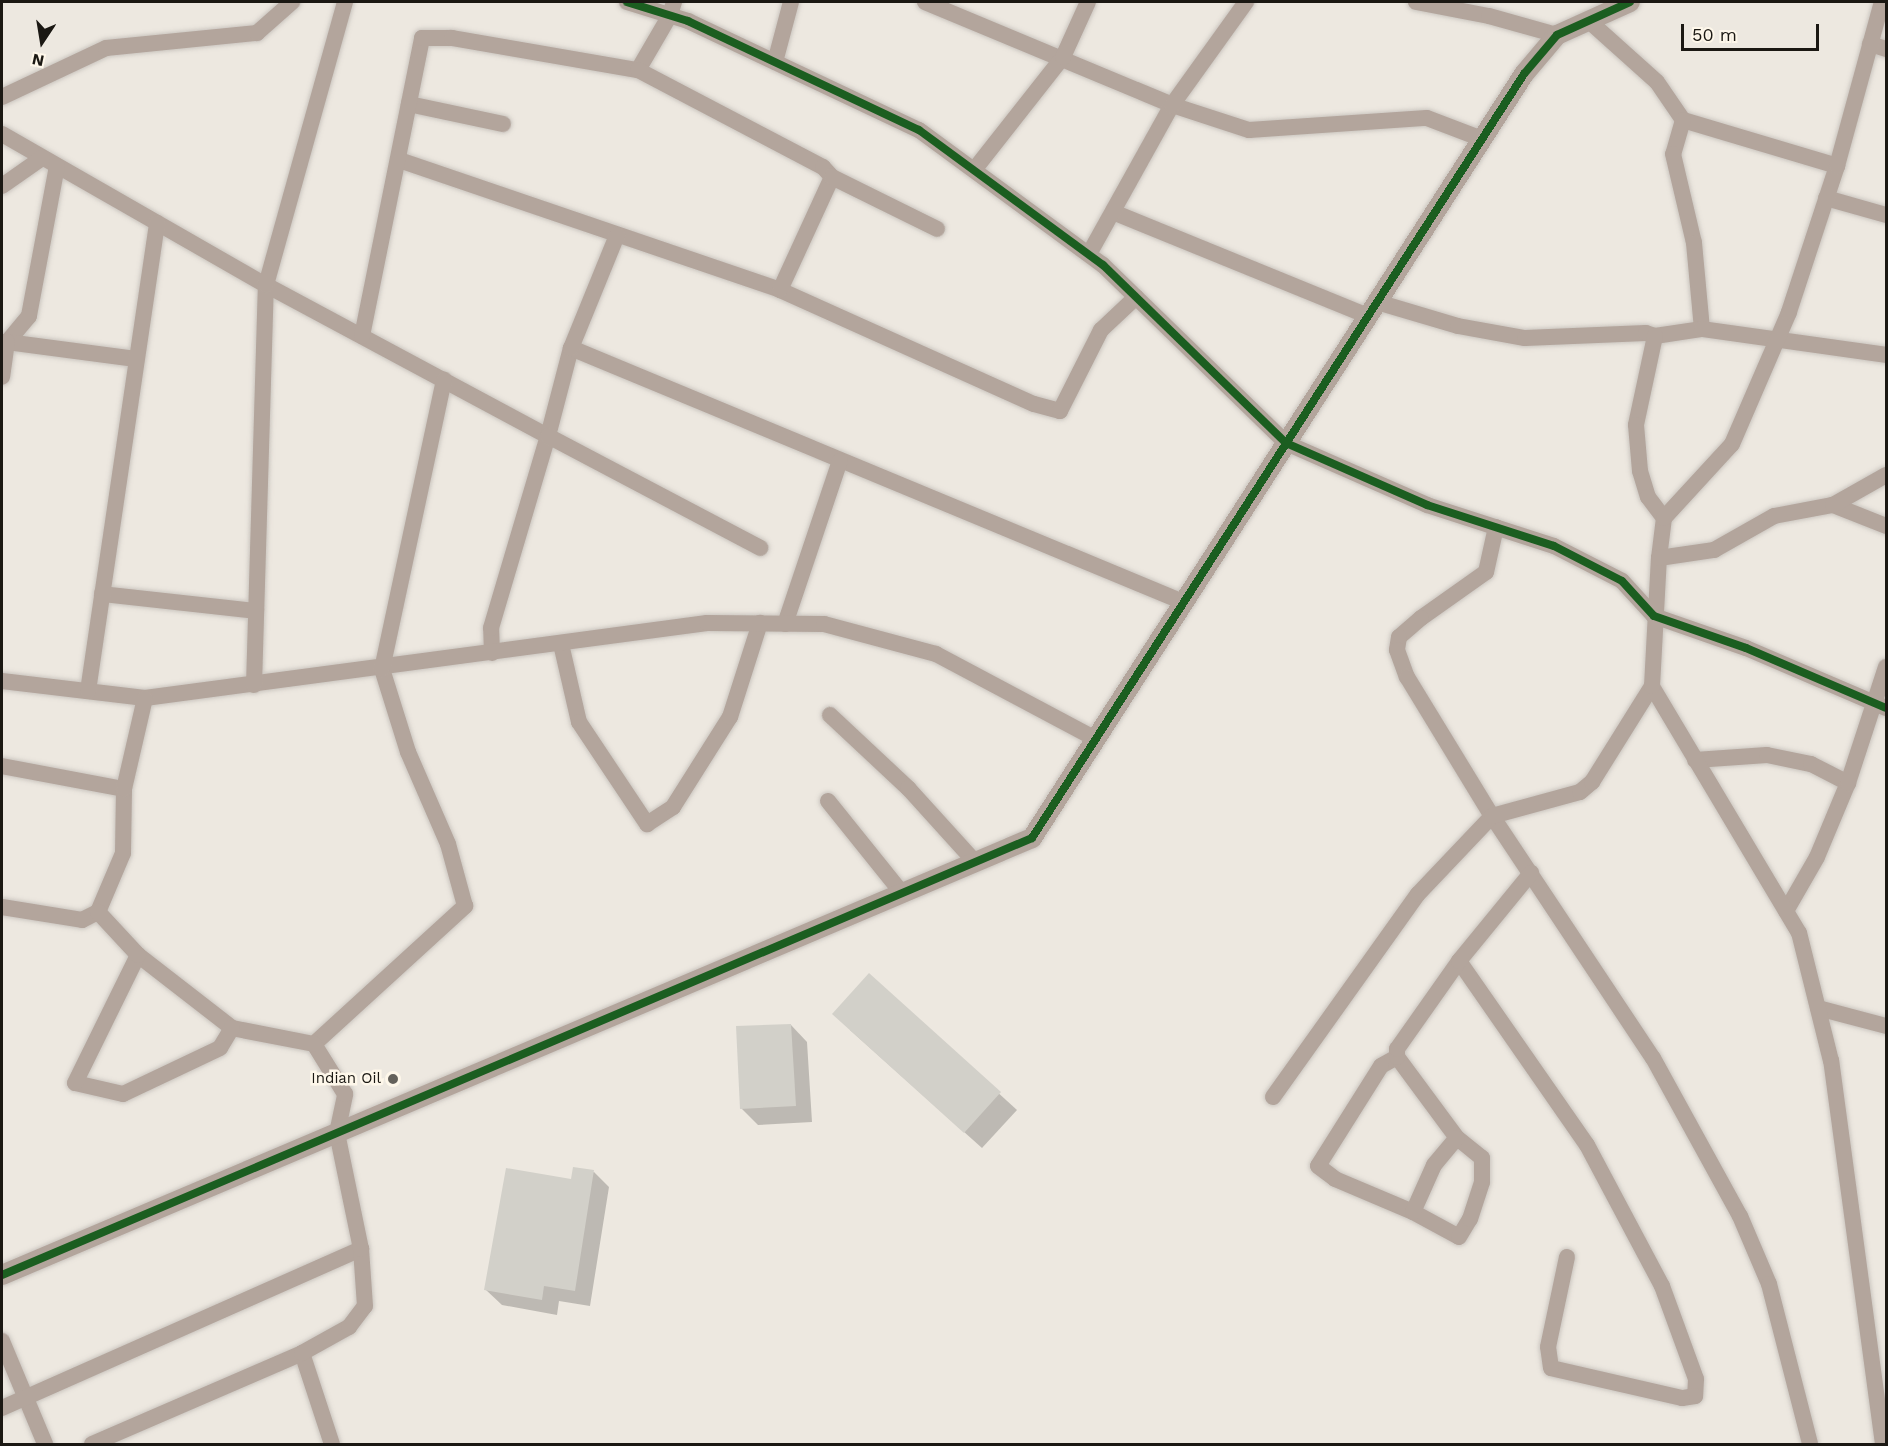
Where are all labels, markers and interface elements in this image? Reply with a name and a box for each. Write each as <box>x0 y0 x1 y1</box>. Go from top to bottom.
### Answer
north arrow <box>12 12 72 72</box>
scale bar <box>1684 12 1822 50</box>
text: 50 m <box>1692 24 1737 45</box>
text: N <box>30 50 46 71</box>
place label: Indian Oil <box>311 1070 381 1088</box>
marker: Indian Oil <box>386 1072 400 1086</box>

